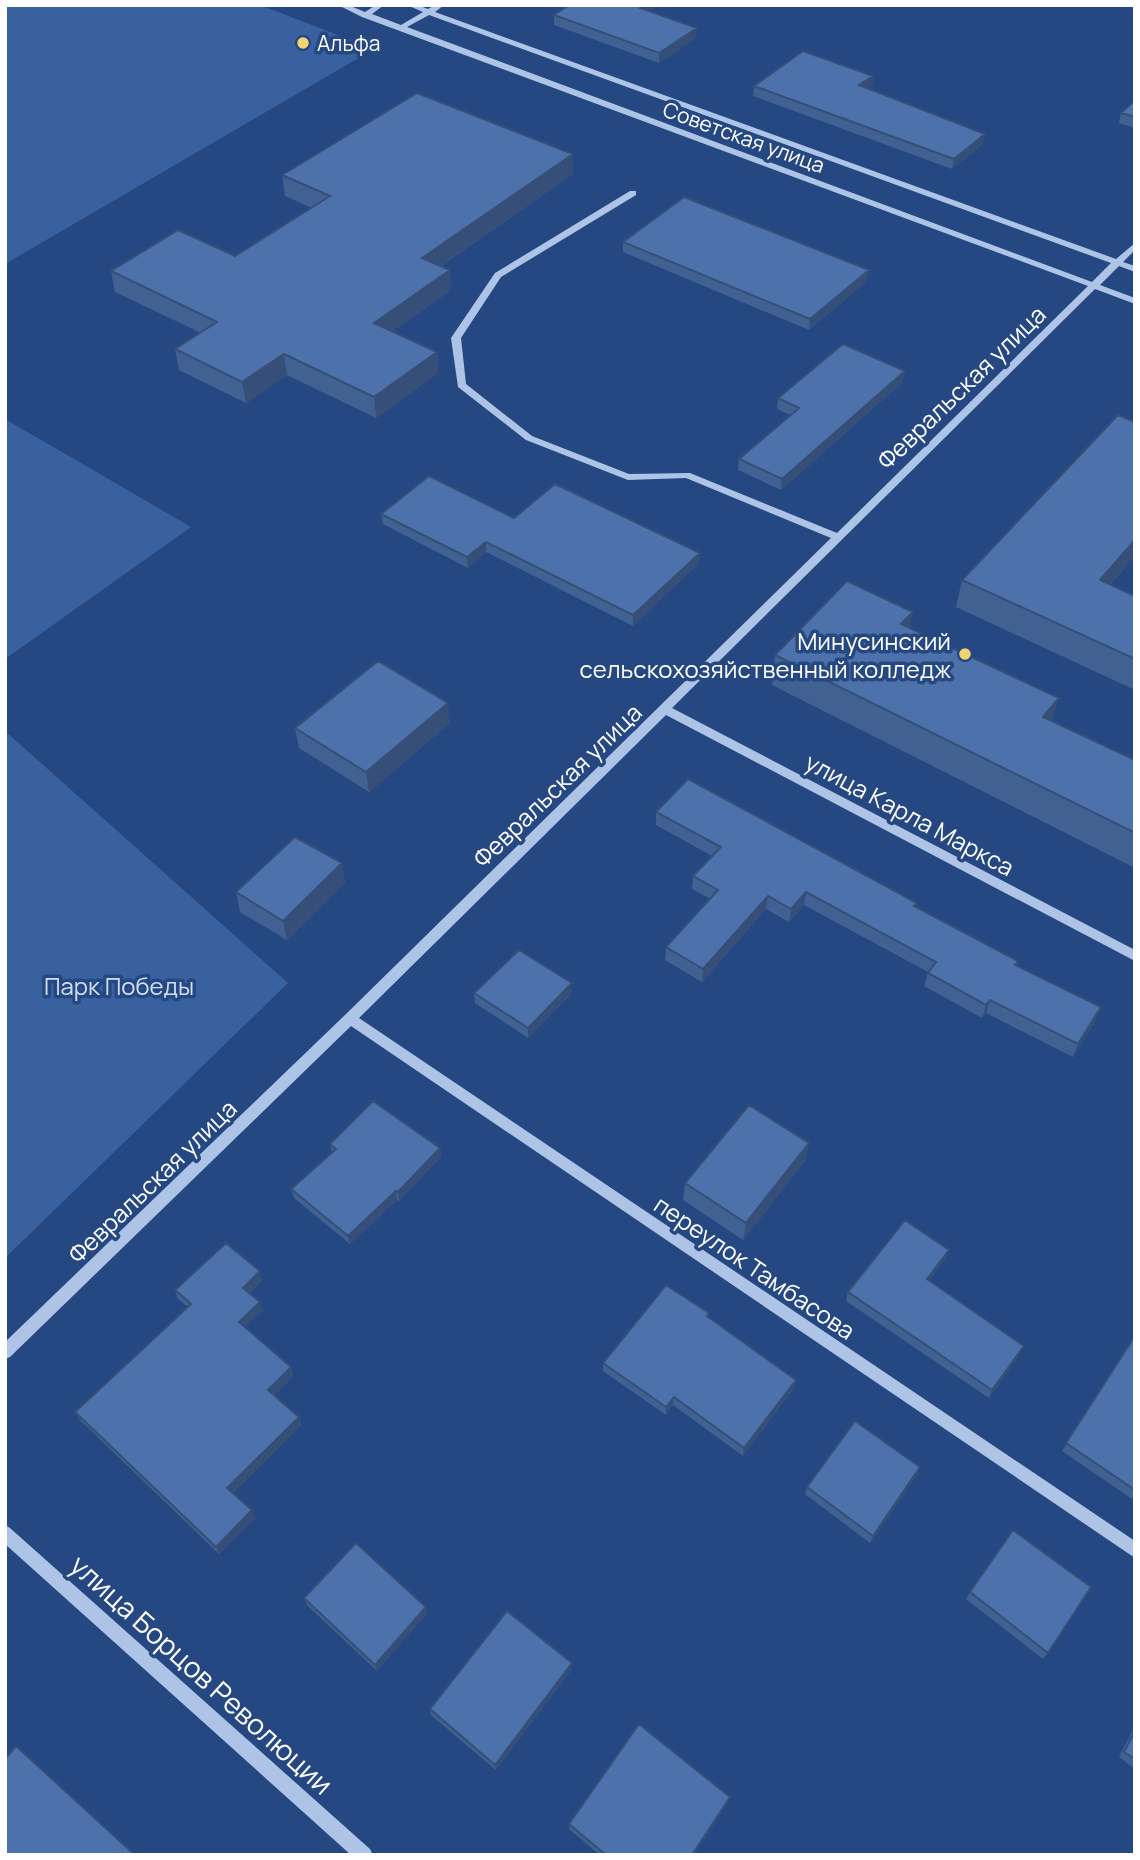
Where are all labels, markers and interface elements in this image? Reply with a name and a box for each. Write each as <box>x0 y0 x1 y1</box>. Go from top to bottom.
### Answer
place label: Альфа <box>317 29 380 57</box>
marker: Альфа <box>295 35 311 51</box>
street label: Советская улица <box>659 95 829 179</box>
street label: Февральская улица <box>870 298 1052 476</box>
place label: Минусинский сельскохозяйственный колледж <box>579 624 951 685</box>
marker: Минусинский сельскохозяйственный колледж <box>957 646 973 662</box>
street label: Февральская улица <box>466 696 648 874</box>
street label: улица Карла Маркса <box>800 745 1020 883</box>
park label: Парк Победы <box>44 969 194 1002</box>
street label: Февральская улица <box>61 1092 243 1270</box>
street label: переулок Тамбасова <box>648 1187 862 1347</box>
street label: улица Борцов Революции <box>62 1546 342 1802</box>

